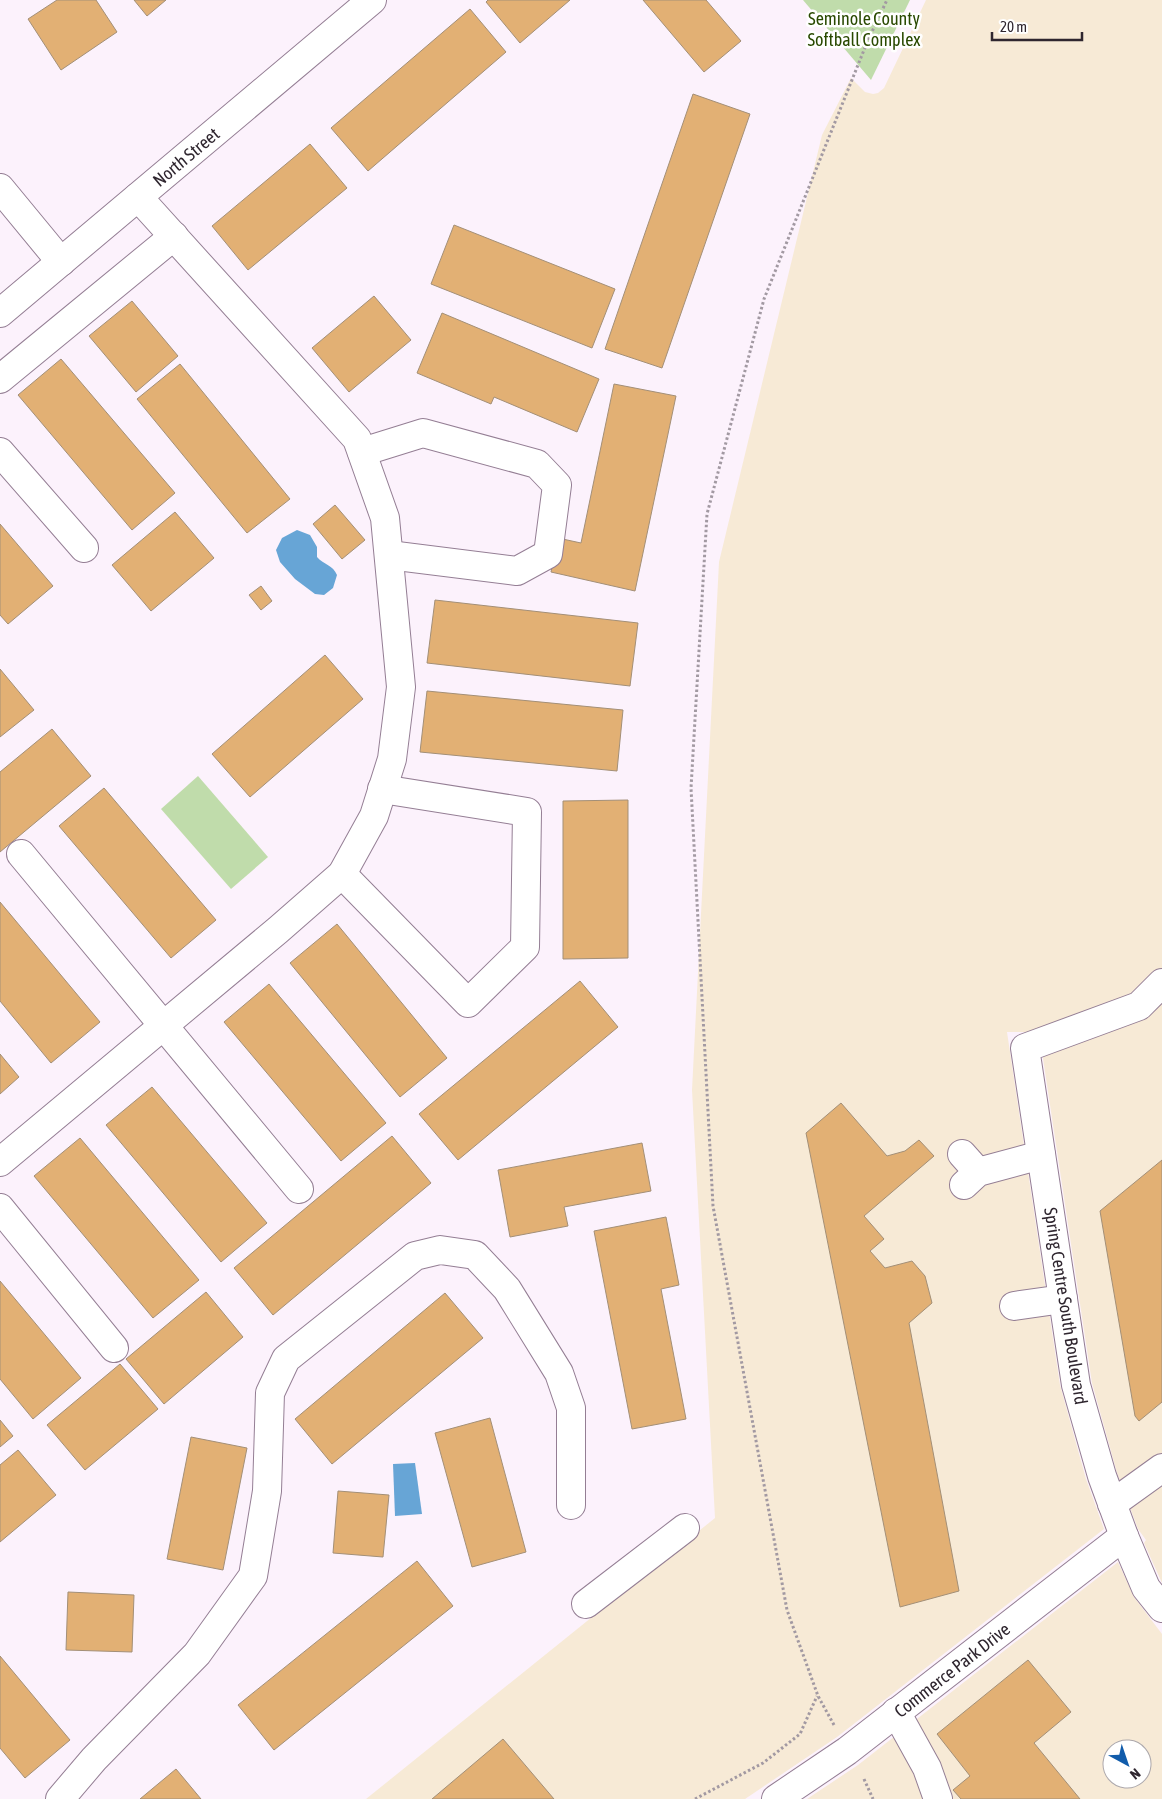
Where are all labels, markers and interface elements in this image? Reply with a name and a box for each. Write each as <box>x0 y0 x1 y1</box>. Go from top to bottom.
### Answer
park label: Seminole County Softball Complex <box>808 8 921 50</box>
scale bar <box>992 10 1082 42</box>
text: 20 m <box>1000 18 1027 35</box>
street label: North Street <box>149 123 223 191</box>
street label: Spring Centre South Boulevard <box>1040 1206 1092 1406</box>
street label: Commerce Park Drive <box>890 1618 1014 1722</box>
north arrow <box>1102 1739 1152 1789</box>
text: N <box>1127 1765 1144 1783</box>

